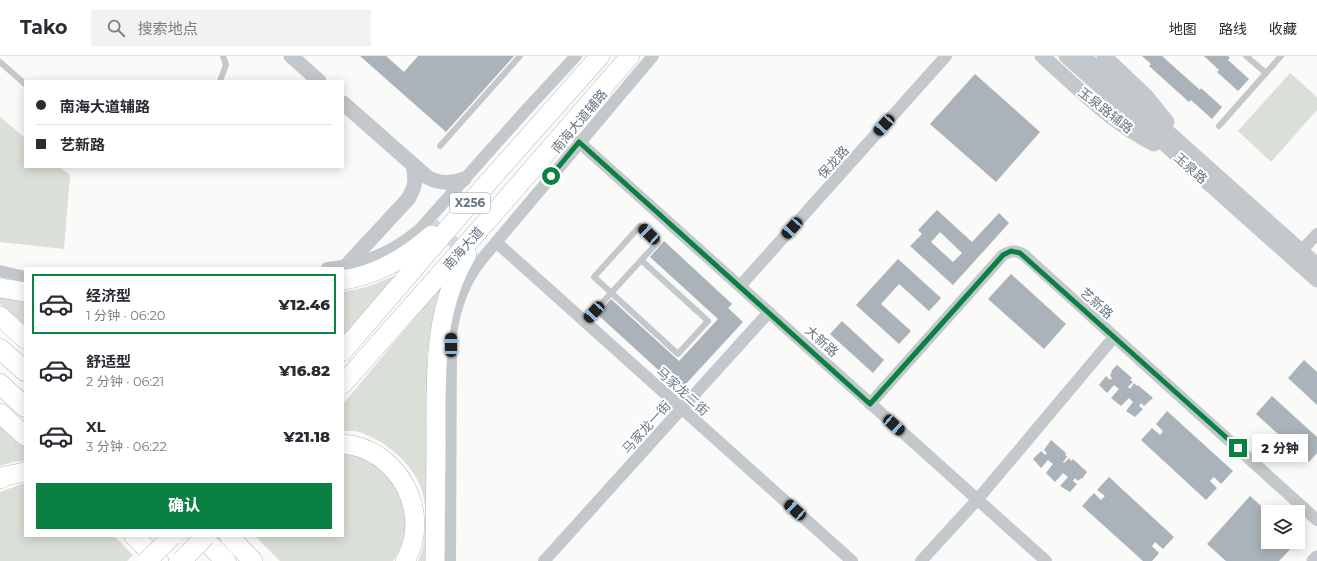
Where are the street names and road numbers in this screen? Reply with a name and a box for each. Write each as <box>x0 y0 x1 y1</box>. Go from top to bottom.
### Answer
street label: 玉泉路辅路 <box>1075 84 1137 136</box>
street label: 南海大道辅路 <box>548 86 610 156</box>
street label: 保龙路 <box>814 142 852 182</box>
street label: 玉泉路 <box>1171 149 1211 187</box>
road number: X256 <box>450 193 490 213</box>
street label: 南海大道 <box>440 223 486 273</box>
street label: 艺新路 <box>1077 284 1117 322</box>
street label: 大新路 <box>802 322 842 360</box>
street label: 马家龙二街 <box>653 363 713 419</box>
street label: 马家龙一街 <box>618 397 674 457</box>

